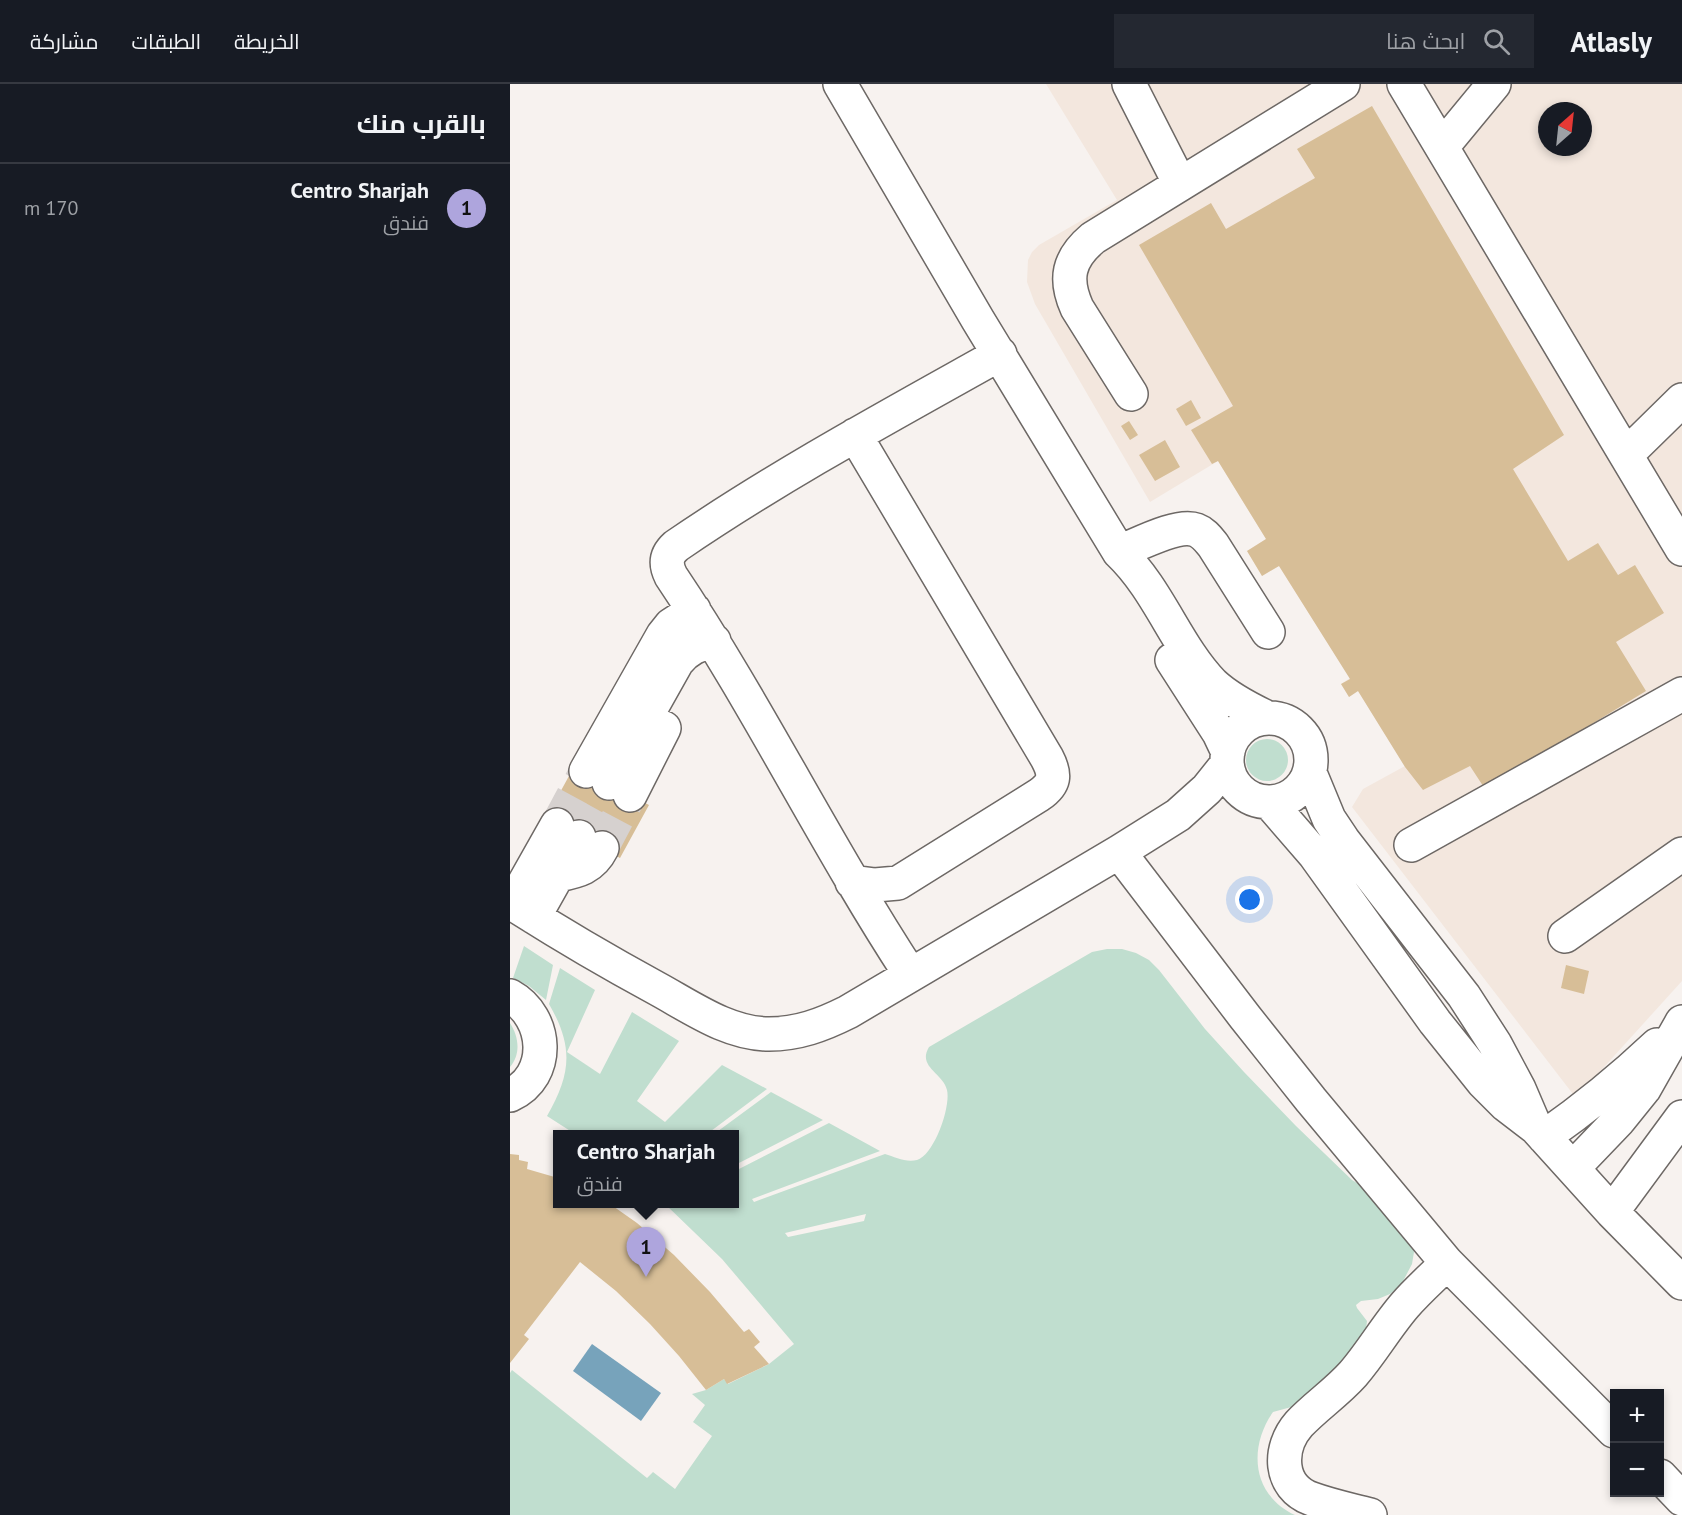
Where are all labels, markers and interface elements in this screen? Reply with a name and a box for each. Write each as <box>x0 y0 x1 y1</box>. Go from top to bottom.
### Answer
search box <box>1114 14 1534 68</box>
text: Atlasly <box>1570 23 1652 60</box>
icon: search <box>1480 25 1513 58</box>
text: ابحث هنا <box>1386 27 1465 55</box>
text: مشاركة <box>30 28 99 55</box>
text: الطبقات <box>132 28 201 55</box>
text: الخريطة <box>234 28 300 55</box>
north arrow <box>1538 102 1592 156</box>
text: بالقرب منك <box>357 107 486 140</box>
text: Centro Sharjah <box>290 176 429 204</box>
text: 170 m <box>24 195 78 221</box>
text: 1 <box>461 195 472 221</box>
text: فندق <box>383 210 429 236</box>
your location <box>1235 885 1264 914</box>
popup <box>553 1130 739 1208</box>
text: Centro Sharjah <box>577 1137 715 1165</box>
text: فندق <box>577 1171 623 1197</box>
pin: 1 <box>626 1228 666 1277</box>
map controls <box>1610 1389 1664 1497</box>
button: + <box>1610 1389 1664 1443</box>
button: − <box>1610 1443 1664 1497</box>

